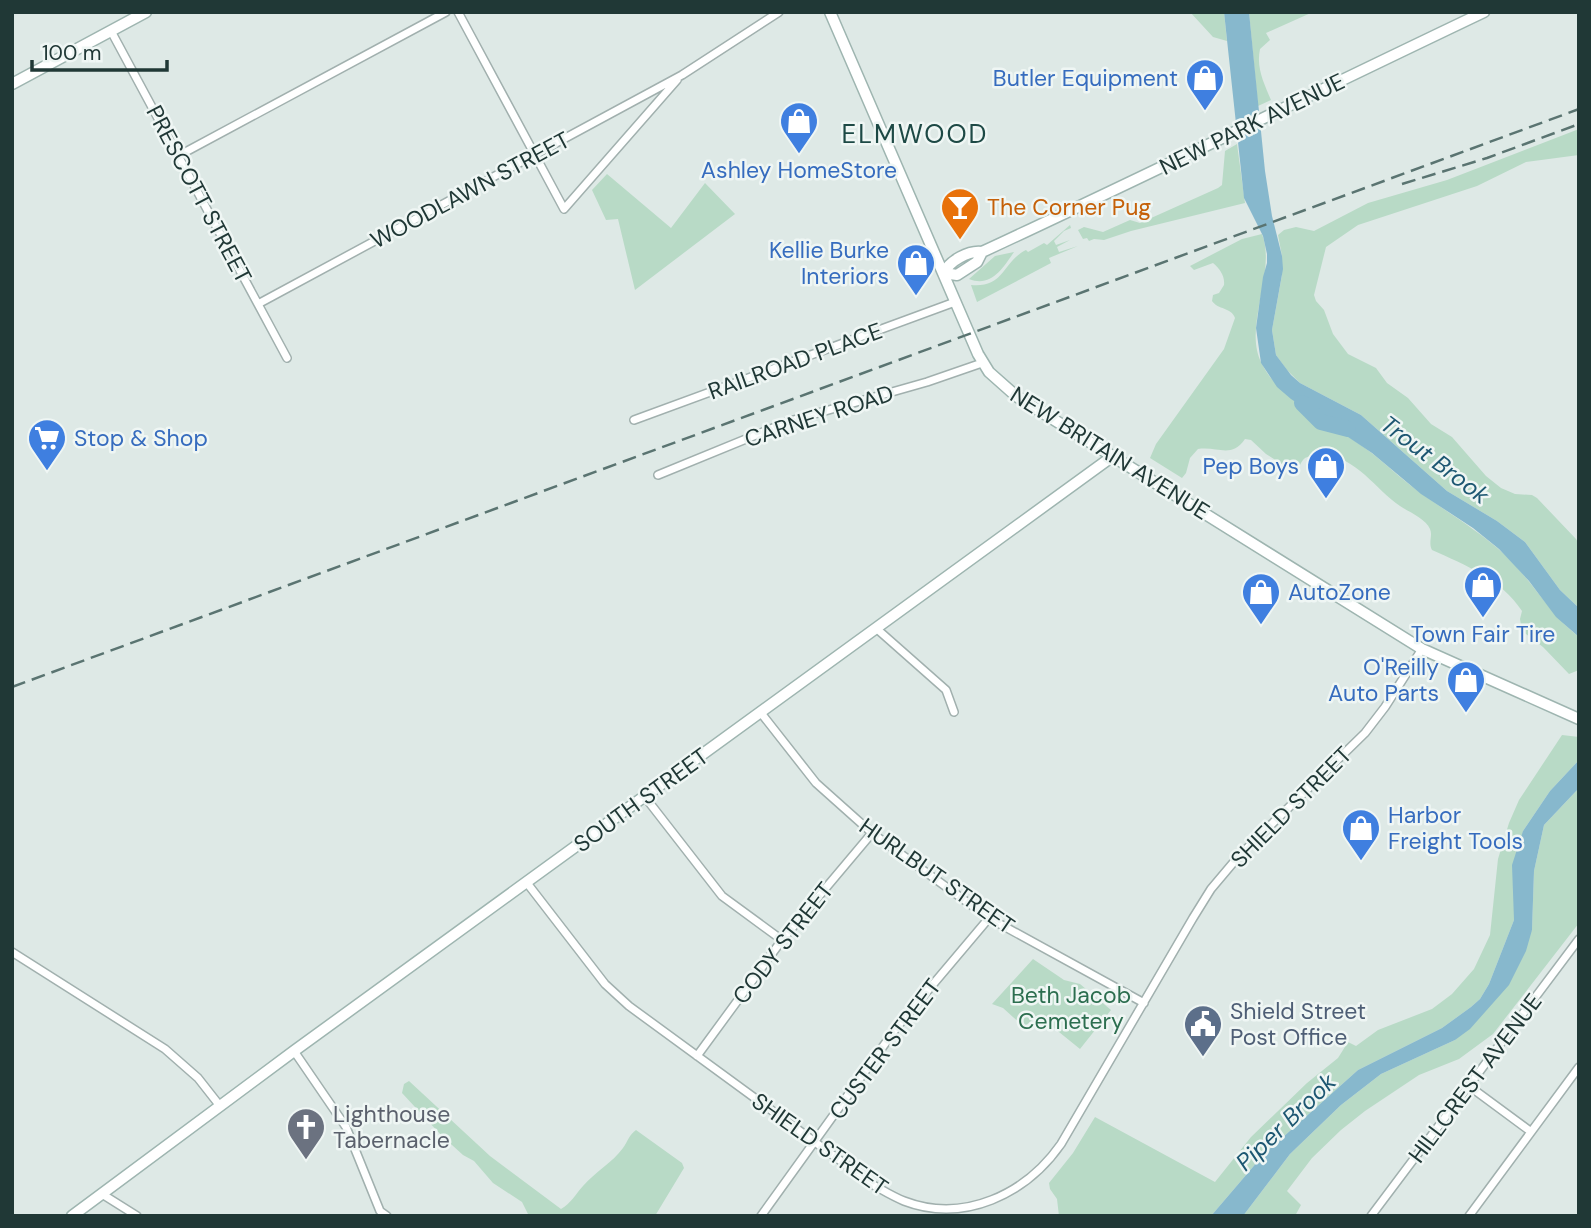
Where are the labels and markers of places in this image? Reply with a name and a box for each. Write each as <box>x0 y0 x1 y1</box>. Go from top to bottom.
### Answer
shop icon: Butler Equipment <box>1184 57 1226 112</box>
place label: Butler Equipment <box>993 63 1178 93</box>
shop icon: Ashley HomeStore <box>778 100 820 155</box>
place label: Ashley HomeStore <box>701 155 897 185</box>
bar icon: The Corner Pug <box>939 186 981 241</box>
place label: The Corner Pug <box>987 192 1151 222</box>
place label: Kellie Burke Interiors <box>769 235 889 291</box>
shop icon: Kellie Burke Interiors <box>895 242 937 297</box>
supermarket icon: Stop & Shop <box>26 417 68 472</box>
place label: Stop & Shop <box>74 423 208 453</box>
shop icon: Pep Boys <box>1305 445 1347 500</box>
place label: Pep Boys <box>1202 451 1299 481</box>
shop icon: Town Fair Tire <box>1462 564 1504 619</box>
shop icon: AutoZone <box>1240 571 1282 626</box>
place label: AutoZone <box>1288 577 1391 607</box>
place label: Town Fair Tire <box>1411 619 1555 649</box>
place label: O'Reilly Auto Parts <box>1328 652 1439 708</box>
shop icon: O'Reilly Auto Parts <box>1445 659 1487 714</box>
place label: Harbor Freight Tools <box>1388 800 1523 856</box>
shop icon: Harbor Freight Tools <box>1340 807 1382 862</box>
place label: Shield Street Post Office <box>1230 996 1366 1052</box>
public building icon: Shield Street Post Office <box>1182 1003 1224 1058</box>
place label: Lighthouse Tabernacle <box>333 1099 450 1155</box>
church icon: Lighthouse Tabernacle <box>285 1106 327 1161</box>

